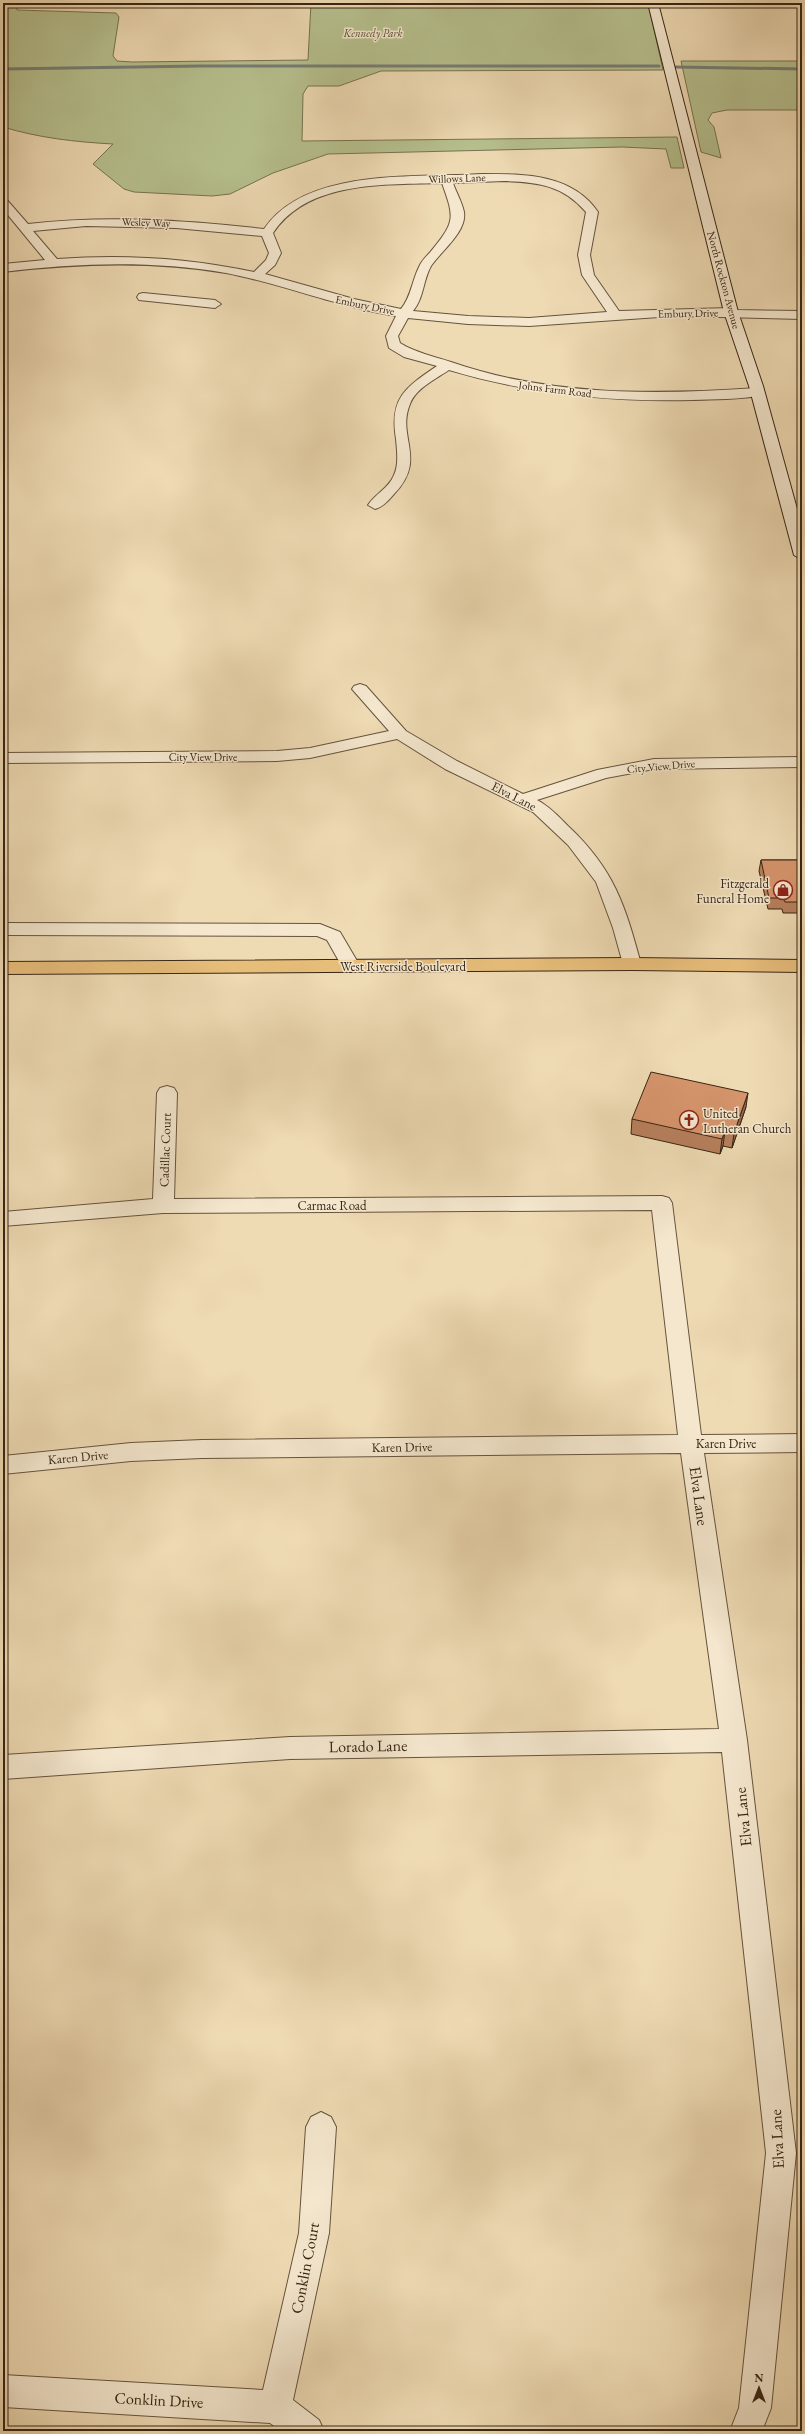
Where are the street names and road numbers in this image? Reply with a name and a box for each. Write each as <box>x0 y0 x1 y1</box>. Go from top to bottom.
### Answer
street label: Willows Lane <box>428 170 487 186</box>
street label: Wesley Way <box>121 214 171 230</box>
street label: North Rockton Avenue <box>704 230 744 331</box>
street label: Embury Drive <box>334 292 397 318</box>
street label: Embury Drive <box>658 305 719 321</box>
street label: Johns Farm Road <box>517 377 593 400</box>
street label: City View Drive <box>169 750 238 764</box>
street label: City View Drive <box>626 756 696 776</box>
street label: Elva Lane <box>489 777 539 815</box>
street label: West Riverside Boulevard <box>340 958 466 975</box>
street label: Cadillac Court <box>155 1112 175 1188</box>
street label: Carmac Road <box>297 1197 367 1214</box>
street label: Karen Drive <box>696 1435 756 1452</box>
street label: Karen Drive <box>372 1438 432 1456</box>
street label: Karen Drive <box>47 1446 109 1468</box>
street label: Elva Lane <box>684 1465 714 1527</box>
street label: Lorado Lane <box>329 1735 407 1757</box>
street label: Elva Lane <box>729 1786 757 1848</box>
street label: Elva Lane <box>765 2109 789 2169</box>
street label: Conklin Court <box>286 2220 324 2316</box>
street label: Conklin Drive <box>114 2387 204 2413</box>

